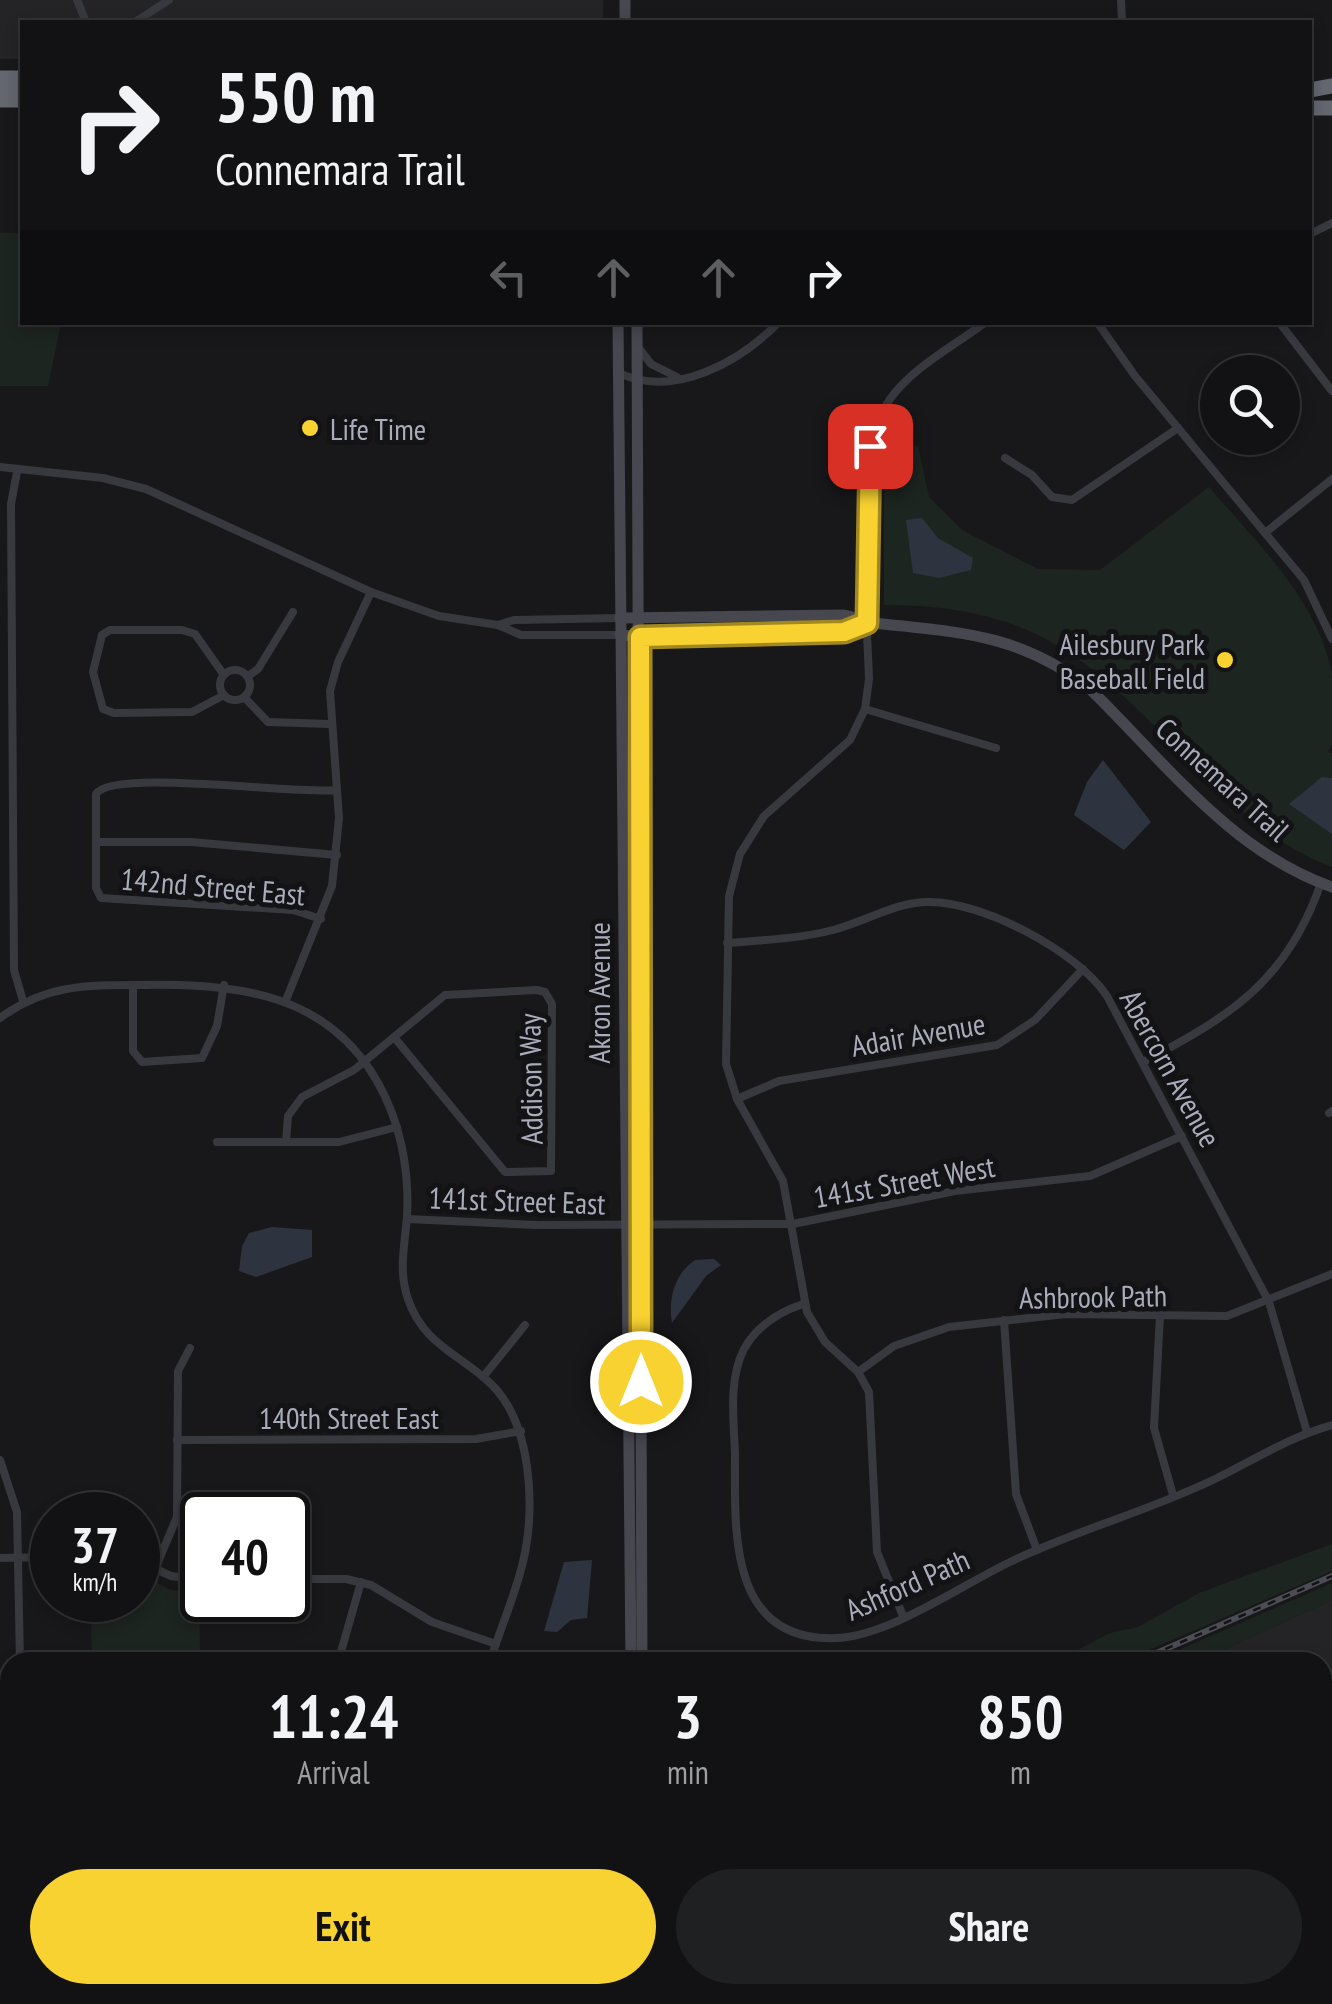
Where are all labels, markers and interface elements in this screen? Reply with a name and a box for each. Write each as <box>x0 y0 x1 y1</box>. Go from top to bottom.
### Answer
text: 550 m <box>215 51 376 141</box>
icon: right <box>50 60 180 190</box>
text: Connemara Trail <box>215 139 465 197</box>
icon: left <box>481 250 536 305</box>
icon: ahead <box>586 250 641 305</box>
icon: ahead <box>691 250 746 305</box>
icon: right <box>796 250 851 305</box>
map controls <box>1200 355 1300 455</box>
button: search <box>1200 355 1300 455</box>
pin <box>828 404 913 489</box>
place label: Life Time <box>330 409 426 448</box>
marker: Life Time <box>299 417 321 439</box>
icon: arrive <box>843 419 898 474</box>
place label: Ailesbury Park Baseball Field <box>1059 624 1205 697</box>
marker: Ailesbury Park Baseball Field <box>1214 649 1236 671</box>
street label: Connemara Trail <box>1148 709 1298 849</box>
street label: 142nd Street East <box>119 859 307 914</box>
street label: Akron Avenue <box>579 922 618 1064</box>
street label: Abercorn Avenue <box>1112 983 1230 1153</box>
street label: Adair Avenue <box>848 1003 988 1065</box>
street label: Addison Way <box>509 1012 551 1145</box>
street label: 141st Street West <box>810 1146 998 1216</box>
street label: 141st Street East <box>428 1177 607 1223</box>
street label: Ashbrook Path <box>1019 1275 1167 1317</box>
position arrow <box>589 1330 693 1434</box>
street label: 140th Street East <box>259 1398 440 1437</box>
speed limit sign: 40 <box>180 1492 310 1622</box>
text: 37 <box>71 1512 119 1577</box>
street label: Ashford Path <box>839 1539 975 1629</box>
text: km/h <box>73 1566 117 1598</box>
text: 11:24 <box>269 1677 398 1755</box>
text: 3 <box>674 1677 702 1755</box>
text: 850 <box>977 1677 1063 1755</box>
text: Arrival <box>297 1751 370 1793</box>
text: min <box>667 1751 709 1793</box>
text: m <box>1010 1751 1031 1793</box>
button: Exit <box>30 1869 656 1984</box>
button: Share <box>676 1869 1302 1984</box>

